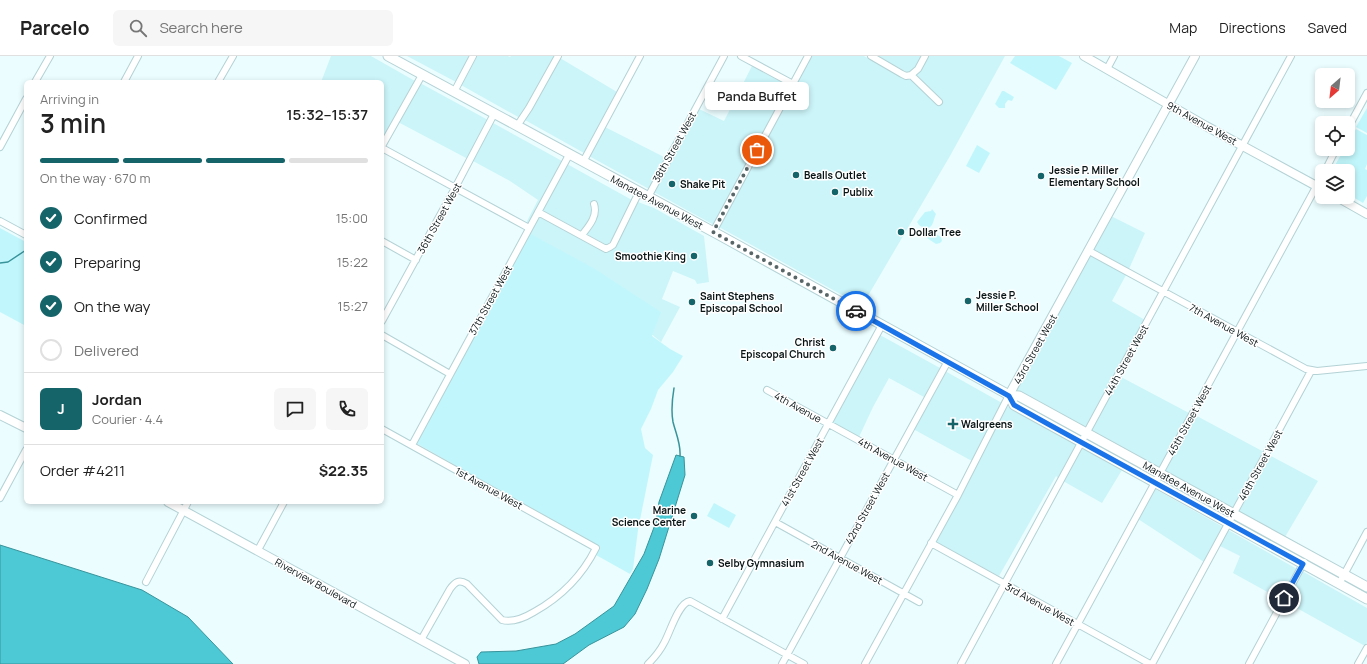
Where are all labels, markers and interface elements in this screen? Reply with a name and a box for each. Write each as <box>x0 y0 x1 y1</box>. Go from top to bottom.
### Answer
search box <box>113 10 393 46</box>
text: Parcelo <box>20 15 89 41</box>
icon: search <box>127 17 149 39</box>
text: Search here <box>159 17 243 38</box>
text: Map <box>1169 18 1197 37</box>
text: Directions <box>1219 18 1286 37</box>
text: Saved <box>1308 18 1347 37</box>
north arrow <box>1315 68 1355 108</box>
map controls <box>1315 68 1355 204</box>
callout: Panda Buffet <box>705 82 809 110</box>
text: Panda Buffet <box>717 87 797 105</box>
text: Arriving in <box>40 90 99 108</box>
street label: 9th Avenue West <box>1164 98 1240 148</box>
text: 15:32–15:37 <box>286 104 368 125</box>
text: 3 min <box>40 105 106 141</box>
street label: 38th Street West <box>649 109 699 185</box>
button: locate <box>1315 116 1355 156</box>
pin <box>740 133 774 167</box>
icon: bag <box>746 139 768 161</box>
place label: Jessie P. Miller Elementary School <box>1049 163 1140 189</box>
button: layers <box>1315 164 1355 204</box>
place label: Bealls Outlet <box>804 168 866 182</box>
text: On the way · 670 m <box>40 169 150 187</box>
marker: Bealls Outlet <box>791 170 801 180</box>
marker: Jessie P. Miller Elementary School <box>1036 171 1046 181</box>
street label: Manatee Avenue West <box>608 172 706 232</box>
place label: Shake Pit <box>680 177 725 191</box>
marker: Shake Pit <box>667 179 677 189</box>
street label: 36th Street West <box>414 180 464 256</box>
place label: Publix <box>843 185 873 199</box>
marker: Publix <box>830 187 840 197</box>
icon: check <box>40 207 62 229</box>
text: Confirmed <box>74 208 147 229</box>
text: 15:00 <box>336 209 368 227</box>
place label: Dollar Tree <box>909 225 961 239</box>
marker: Dollar Tree <box>896 227 906 237</box>
place label: Smoothie King <box>615 249 686 263</box>
icon: check <box>40 251 62 273</box>
marker: Smoothie King <box>689 251 699 261</box>
text: Preparing <box>74 252 141 273</box>
text: 15:22 <box>337 253 368 271</box>
street label: 37th Street West <box>465 263 515 337</box>
place label: Jessie P. Miller School <box>976 288 1039 314</box>
place label: Saint Stephens Episcopal School <box>700 289 783 315</box>
courier <box>836 291 876 331</box>
icon: check <box>40 295 62 317</box>
text: On the way <box>74 296 150 317</box>
marker: Jessie P. Miller School <box>963 296 973 306</box>
text: 15:27 <box>338 297 368 315</box>
marker: Saint Stephens Episcopal School <box>687 297 697 307</box>
icon: car <box>845 300 867 322</box>
street label: 7th Avenue West <box>1187 300 1261 350</box>
street label: 43rd Street West <box>1010 311 1060 387</box>
street label: 44th Street West <box>1101 322 1151 398</box>
place label: Christ Episcopal Church <box>740 335 825 361</box>
text: Delivered <box>74 340 139 361</box>
marker: Christ Episcopal Church <box>828 343 838 353</box>
street label: 45th Street West <box>1164 382 1214 458</box>
button: chat <box>274 388 316 430</box>
button: phone <box>326 388 368 430</box>
street label: 4th Avenue <box>772 388 824 426</box>
text: Jordan <box>92 389 142 410</box>
text: J <box>57 398 65 419</box>
text: Courier · 4.4 <box>92 410 163 428</box>
place label: Walgreens <box>961 417 1013 431</box>
marker: Walgreens <box>948 419 958 429</box>
street label: 46th Street West <box>1235 427 1285 503</box>
street label: 4th Avenue West <box>856 434 930 484</box>
street label: 41st Street West <box>777 435 827 509</box>
street label: Manatee Avenue West <box>1141 458 1237 520</box>
text: Order #4211 <box>40 460 125 481</box>
text: $22.35 <box>319 460 368 481</box>
street label: 1st Avenue West <box>453 464 525 512</box>
street label: 42nd Street West <box>841 469 893 547</box>
place label: Marine Science Center <box>612 503 686 529</box>
marker: Marine Science Center <box>689 511 699 521</box>
street label: 2nd Avenue West <box>809 537 885 587</box>
street label: Riverview Boulevard <box>273 555 359 611</box>
place label: Selby Gymnasium <box>718 556 804 570</box>
marker: Selby Gymnasium <box>705 558 715 568</box>
street label: 3rd Avenue West <box>1003 579 1077 629</box>
pin <box>1267 581 1301 615</box>
icon: home <box>1273 587 1295 609</box>

